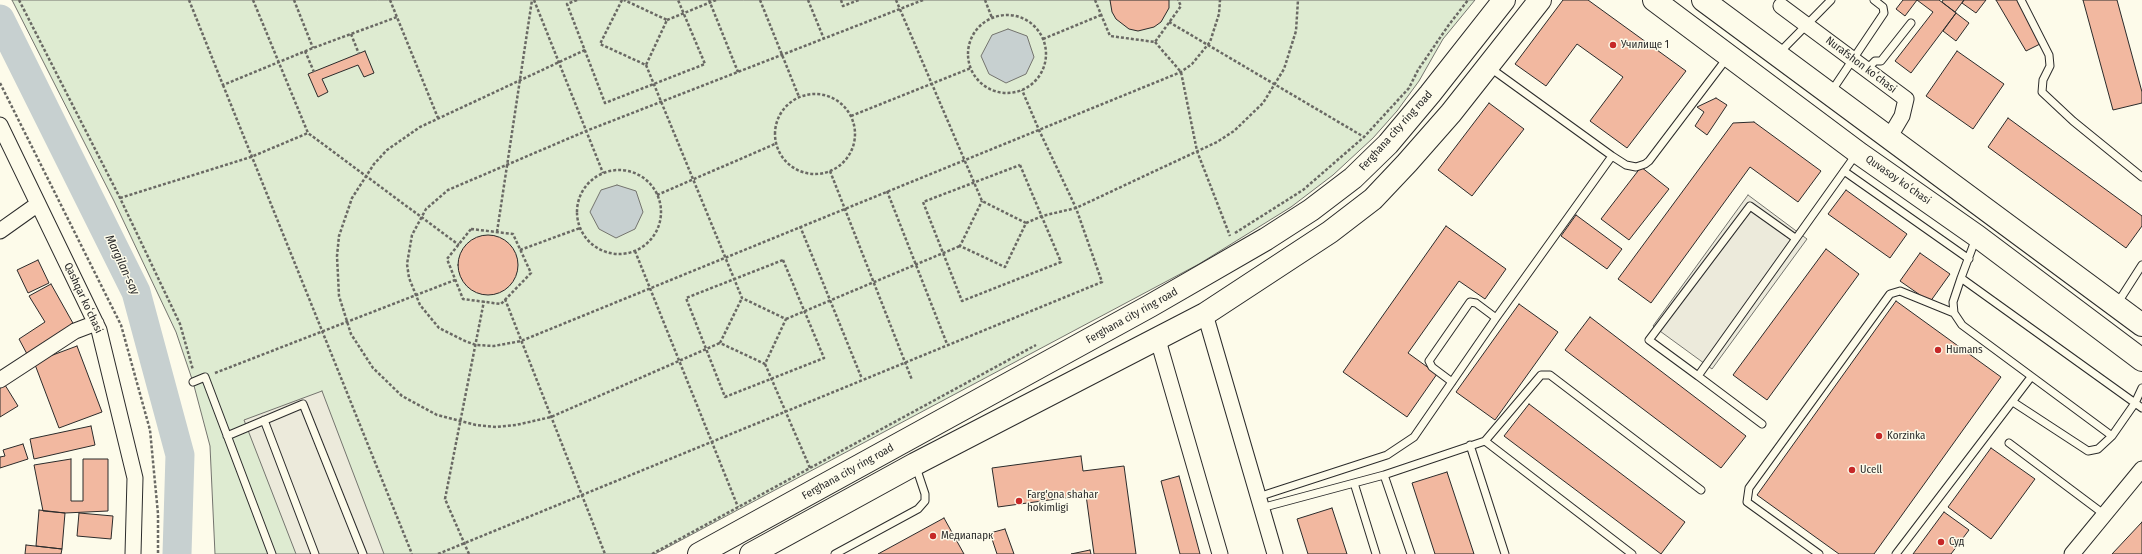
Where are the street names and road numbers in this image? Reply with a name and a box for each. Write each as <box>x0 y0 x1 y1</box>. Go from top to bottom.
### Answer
street label: Nurafshon koʻchasi <box>1823 34 1899 96</box>
street label: Ferghana city ring road <box>1357 88 1435 174</box>
street label: Quvasoy koʻchasi <box>1863 153 1933 207</box>
street label: Qashqar koʻchasi <box>61 261 105 335</box>
street label: Ferghana city ring road <box>1084 285 1180 347</box>
street label: Ferghana city ring road <box>800 441 896 503</box>

